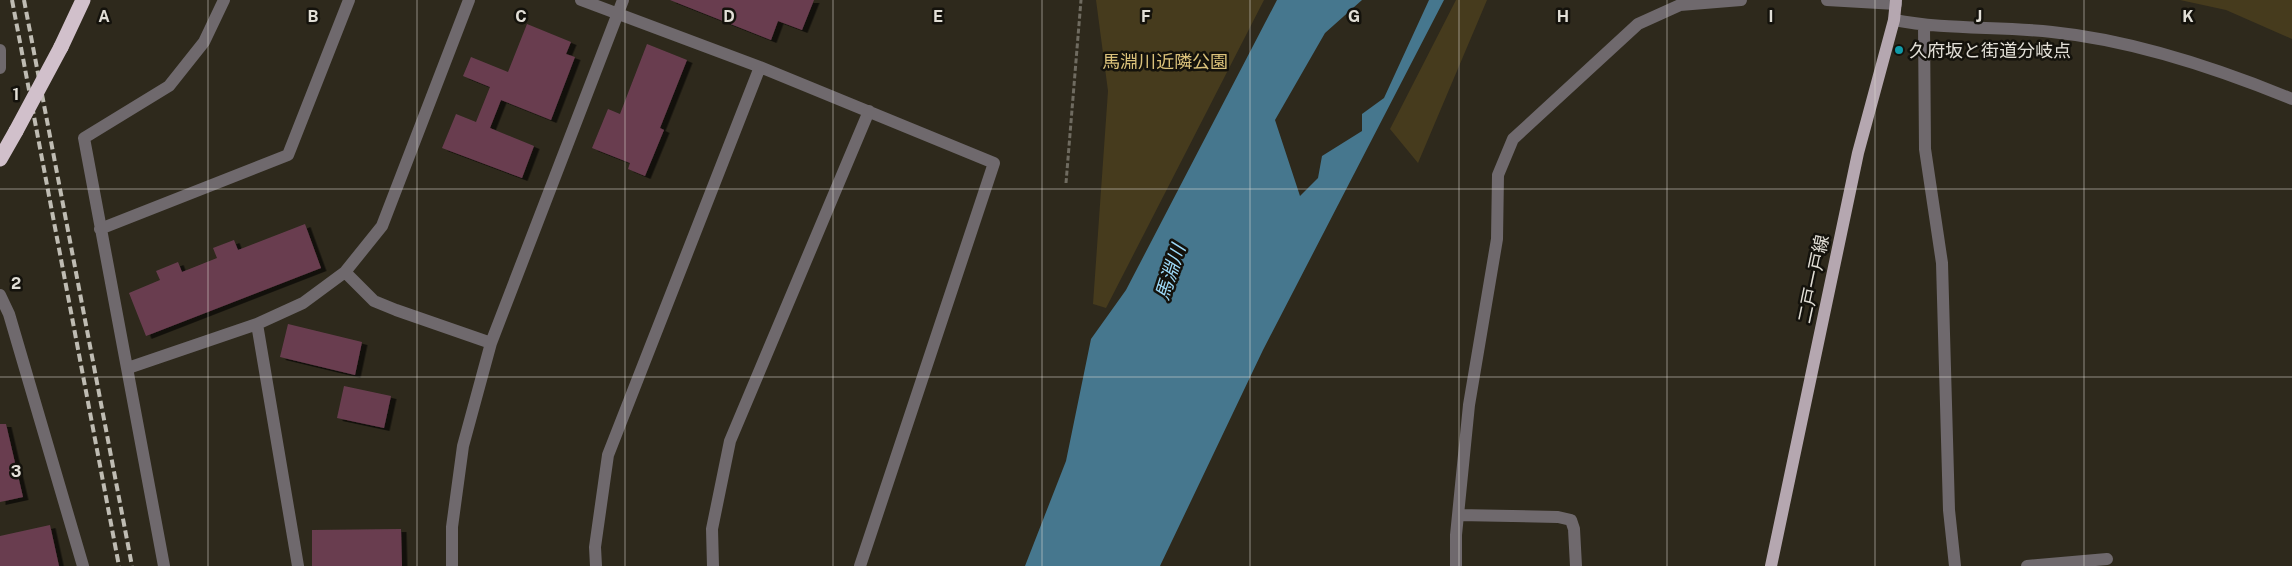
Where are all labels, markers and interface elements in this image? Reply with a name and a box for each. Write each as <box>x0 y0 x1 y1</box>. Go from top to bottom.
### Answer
text: A <box>98 7 110 26</box>
text: B <box>308 7 319 26</box>
text: C <box>515 7 527 26</box>
text: D <box>723 7 735 26</box>
text: E <box>933 7 943 26</box>
text: F <box>1141 7 1151 26</box>
text: G <box>1348 7 1360 26</box>
text: H <box>1557 7 1569 26</box>
text: I <box>1769 7 1773 26</box>
text: J <box>1976 7 1982 26</box>
text: K <box>2182 7 2194 26</box>
place label: 久府坂と街道分岐点 <box>1909 40 2071 61</box>
marker: 久府坂と街道分岐点 <box>1893 44 1905 56</box>
park label: 馬淵川近隣公園 <box>1102 51 1228 72</box>
text: 1 <box>13 85 19 104</box>
street label: 二戸一戸線 <box>1793 233 1833 325</box>
water label: 馬淵川 <box>1151 240 1190 303</box>
text: 2 <box>11 274 21 293</box>
text: 3 <box>11 462 21 481</box>

